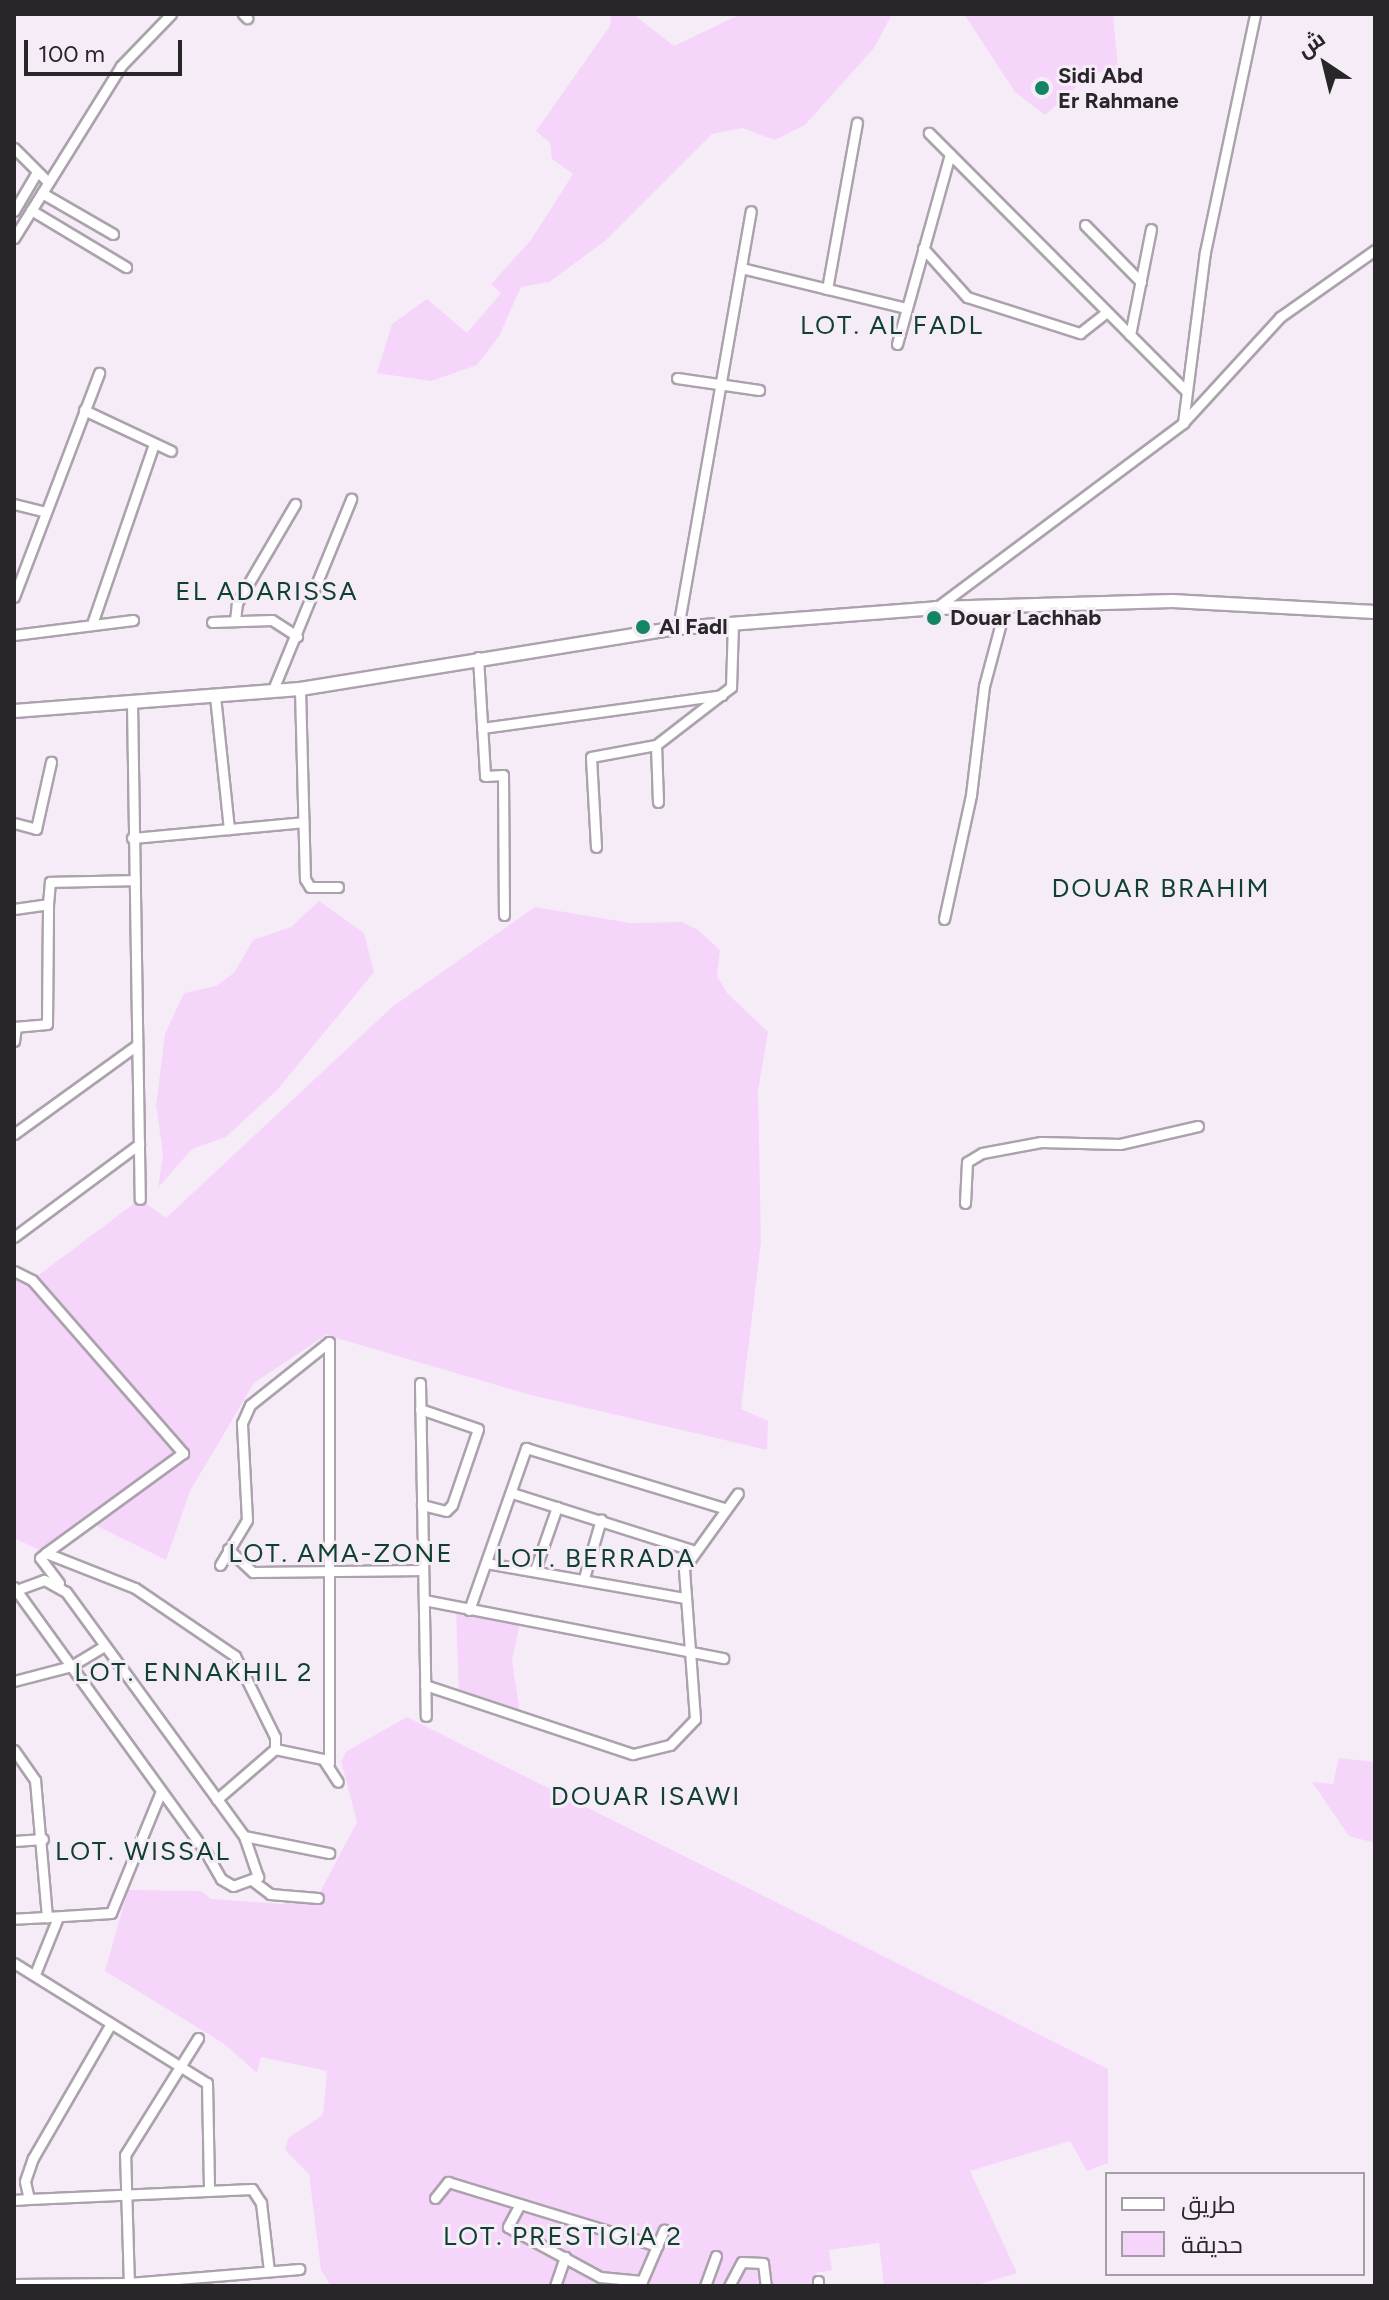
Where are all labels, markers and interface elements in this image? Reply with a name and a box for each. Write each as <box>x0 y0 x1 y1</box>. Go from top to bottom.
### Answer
scale bar <box>28 24 186 74</box>
north arrow <box>1285 24 1365 104</box>
text: ش <box>1292 25 1330 63</box>
text: 100 m <box>38 39 105 68</box>
place label: Sidi Abd Er Rahmane <box>1058 62 1179 114</box>
marker: Sidi Abd Er Rahmane <box>1033 79 1051 97</box>
district label: LOT. AL FADL <box>800 310 984 342</box>
district label: EL ADARISSA <box>175 576 359 608</box>
place label: Douar Lachhab <box>950 605 1101 631</box>
marker: Douar Lachhab <box>925 609 943 627</box>
place label: Al Fadl <box>659 614 728 640</box>
marker: Al Fadl <box>634 618 652 636</box>
district label: DOUAR BRAHIM <box>1051 873 1271 905</box>
district label: LOT. AMA-ZONE <box>228 1538 454 1570</box>
district label: LOT. BERRADA <box>496 1543 696 1575</box>
district label: LOT. ENNAKHIL 2 <box>74 1657 314 1689</box>
district label: DOUAR ISAWI <box>551 1781 741 1813</box>
district label: LOT. WISSAL <box>55 1836 231 1868</box>
legend <box>1105 2172 1365 2276</box>
text: طريق <box>1181 2190 1236 2219</box>
district label: LOT. PRESTIGIA 2 <box>443 2221 683 2253</box>
text: حديقة <box>1181 2230 1243 2259</box>

